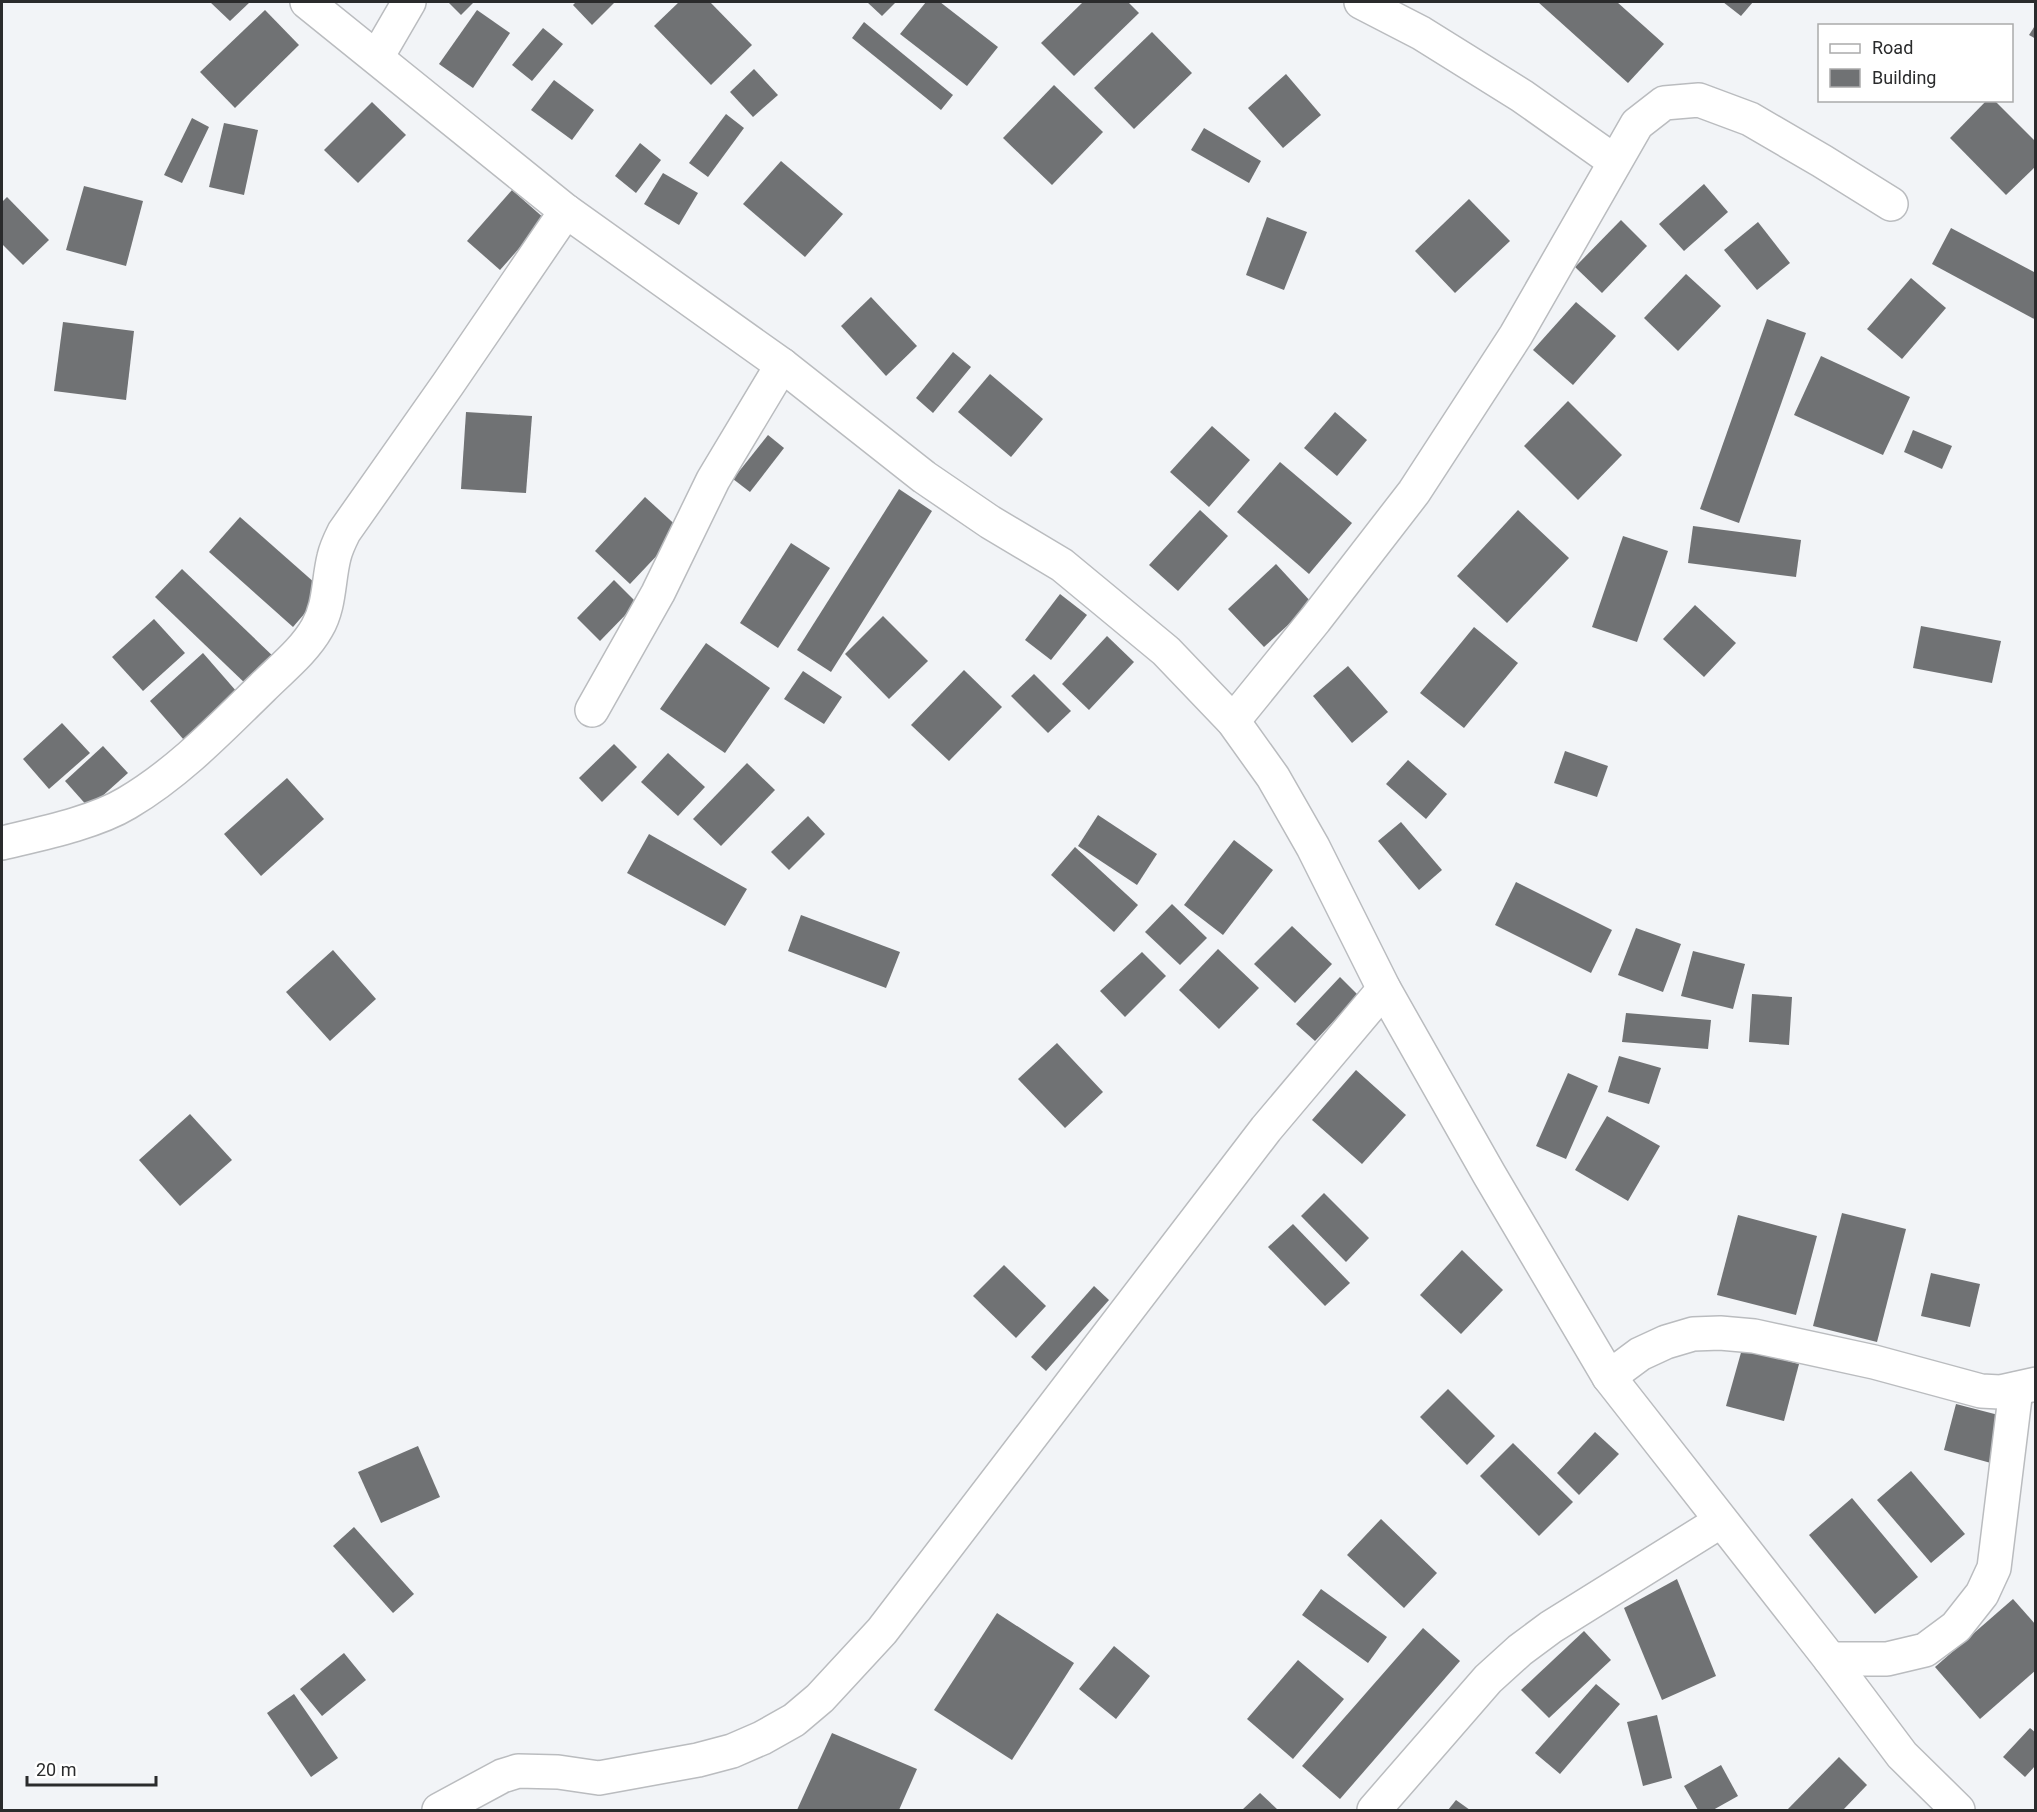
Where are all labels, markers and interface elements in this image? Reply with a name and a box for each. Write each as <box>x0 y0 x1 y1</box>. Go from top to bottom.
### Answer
legend <box>1818 24 2013 102</box>
text: Road <box>1872 37 1913 58</box>
text: Building <box>1872 67 1936 88</box>
scale bar <box>27 1749 156 1787</box>
text: 20 m <box>36 1759 76 1780</box>

